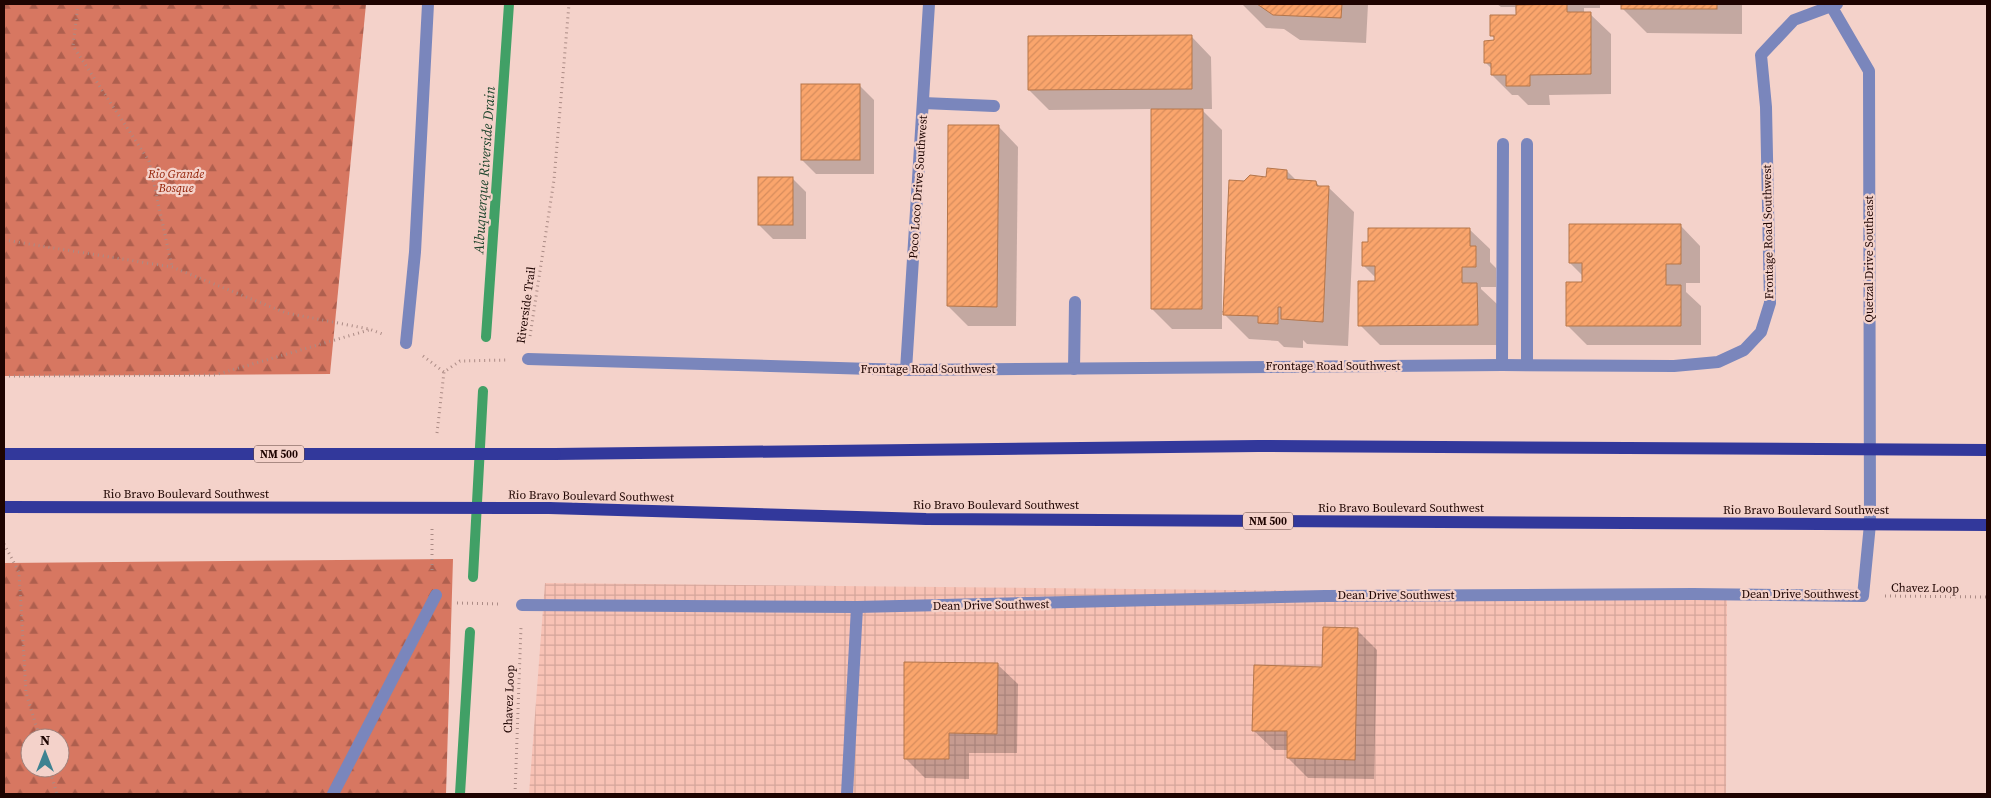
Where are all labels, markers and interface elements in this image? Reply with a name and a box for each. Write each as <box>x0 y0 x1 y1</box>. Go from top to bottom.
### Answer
water label: Albuquerque Riverside Drain <box>468 86 500 255</box>
street label: Poco Loco Drive Southwest <box>905 115 931 259</box>
street label: Frontage Road Southwest <box>1759 164 1777 300</box>
park label: Rio Grande Bosque <box>147 166 204 196</box>
street label: Quetzal Drive Southeast <box>1861 195 1877 323</box>
street label: Riverside Trail <box>513 265 539 344</box>
street label: Frontage Road Southwest <box>1266 358 1401 374</box>
street label: Frontage Road Southwest <box>861 361 996 377</box>
road number: NM 500 <box>254 446 304 462</box>
street label: Rio Bravo Boulevard Southwest <box>103 486 269 502</box>
street label: Rio Bravo Boulevard Southwest <box>508 487 674 505</box>
street label: Rio Bravo Boulevard Southwest <box>913 497 1079 513</box>
street label: Rio Bravo Boulevard Southwest <box>1318 500 1484 516</box>
street label: Rio Bravo Boulevard Southwest <box>1723 502 1889 518</box>
road number: NM 500 <box>1243 512 1293 530</box>
street label: Chavez Loop <box>1891 579 1959 597</box>
street label: Dean Drive Southwest <box>1742 586 1859 602</box>
street label: Dean Drive Southwest <box>1338 587 1455 603</box>
street label: Dean Drive Southwest <box>932 596 1050 614</box>
street label: Chavez Loop <box>500 665 518 733</box>
north arrow <box>20 728 70 778</box>
text: N <box>40 730 50 750</box>

